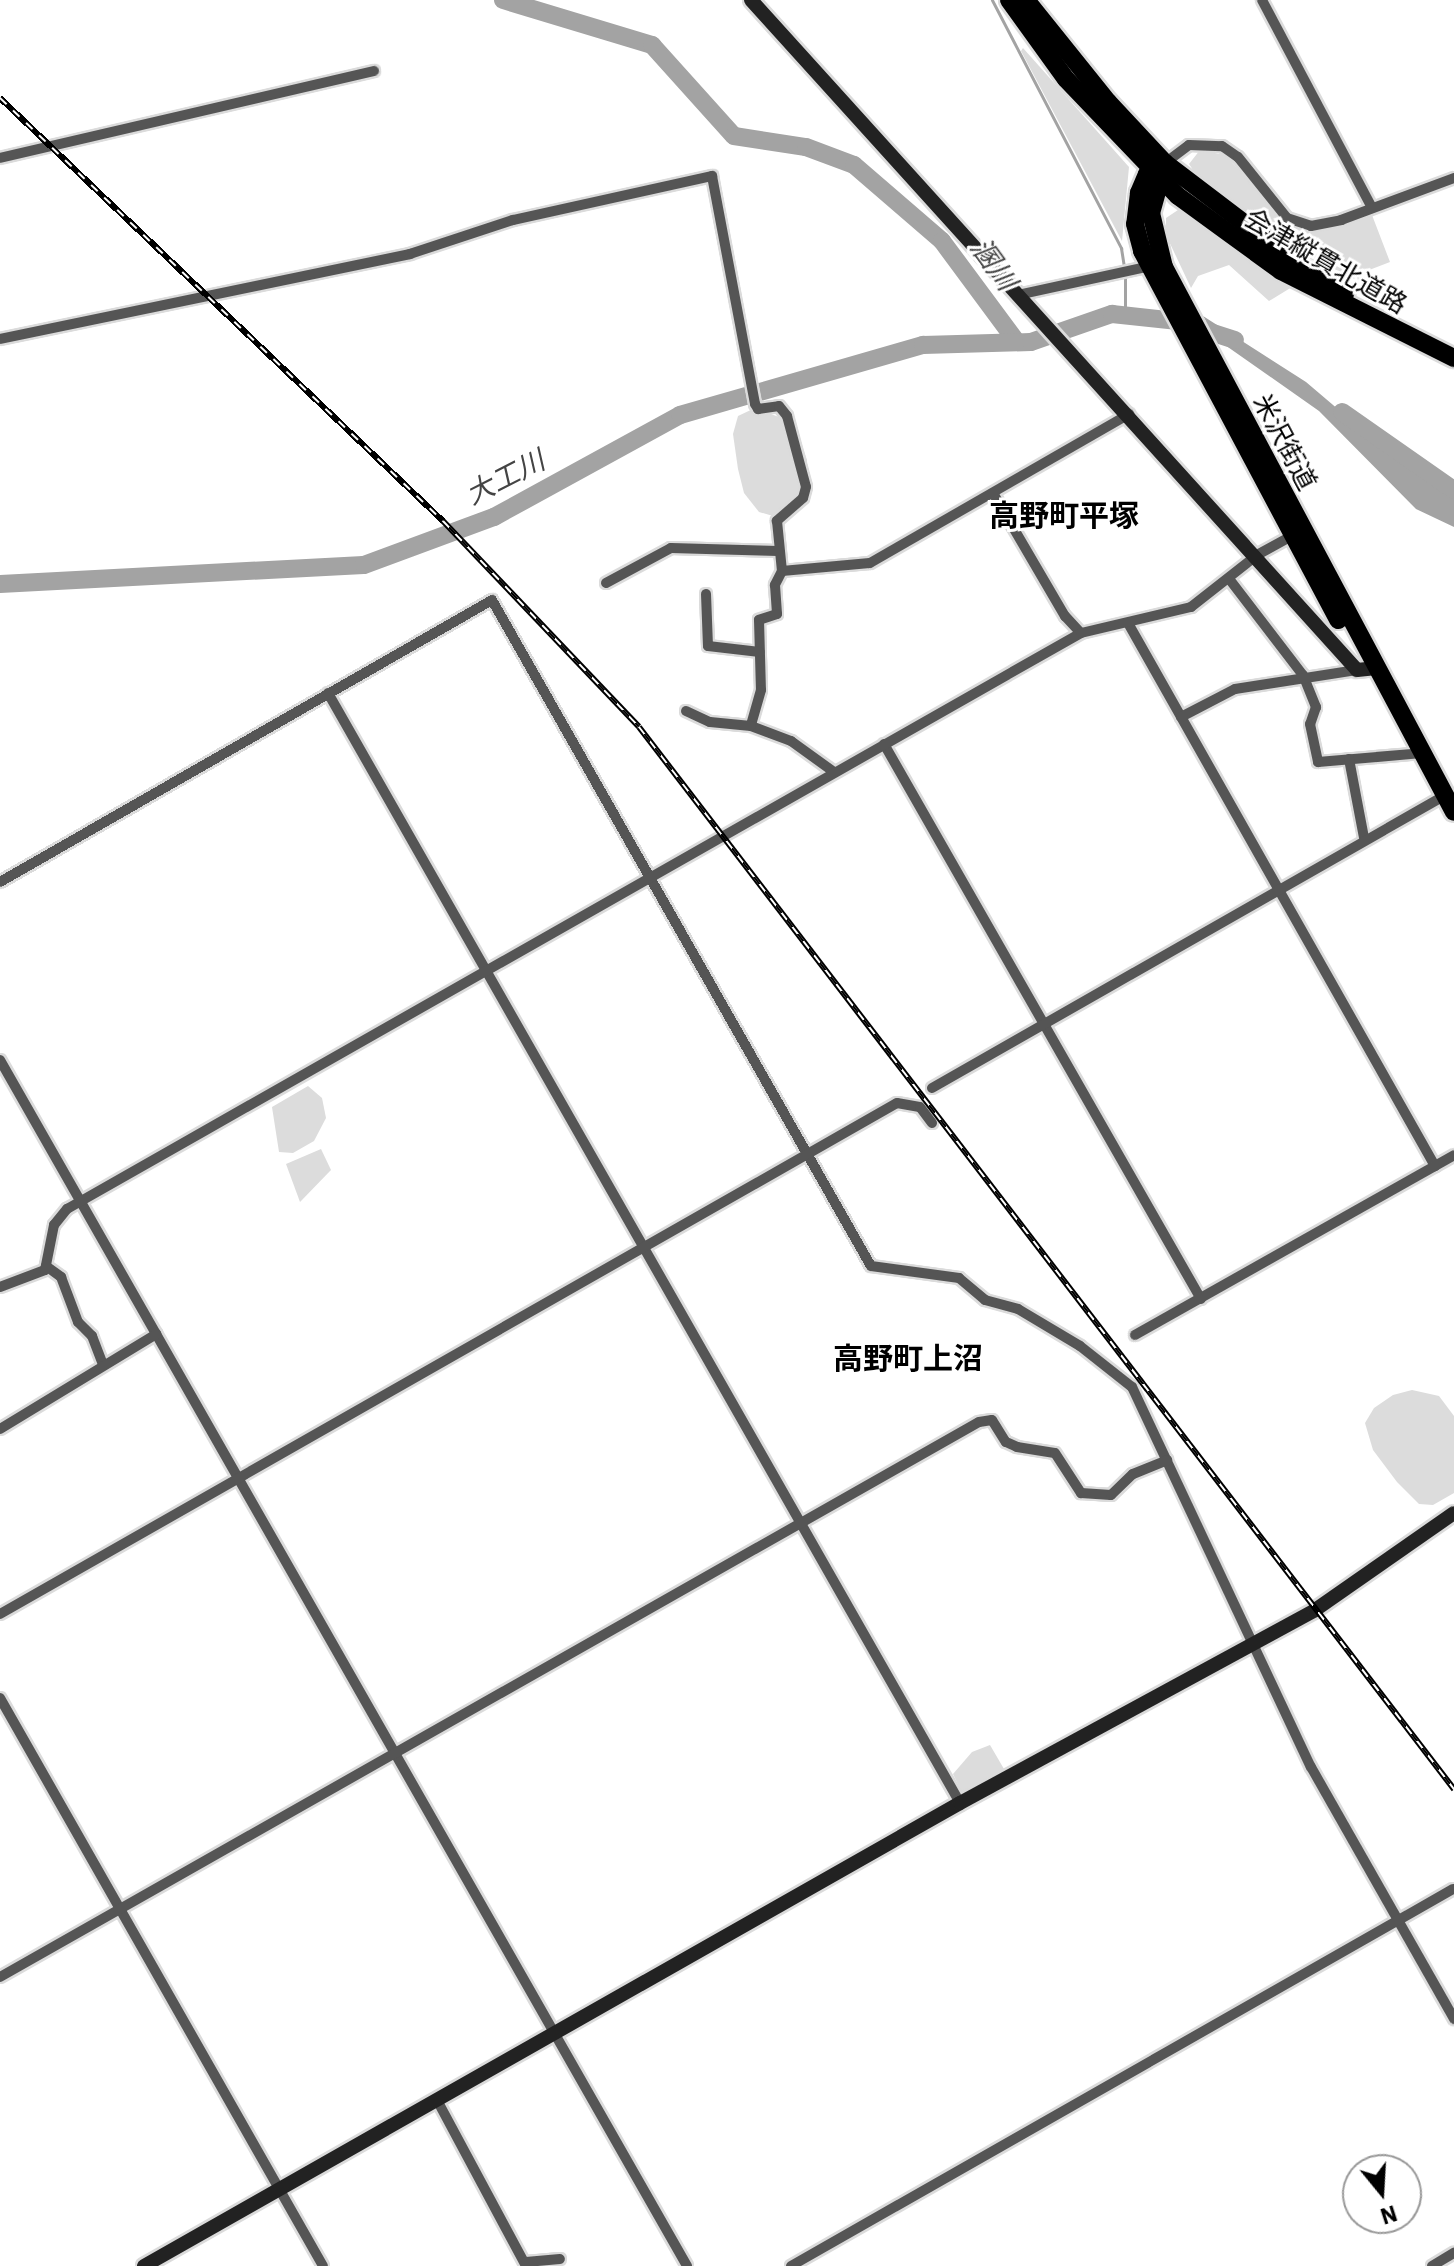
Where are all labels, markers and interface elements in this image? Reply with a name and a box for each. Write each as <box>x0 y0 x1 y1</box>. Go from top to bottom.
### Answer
street label: 会津縦貫北道路 <box>1239 202 1413 320</box>
water label: 溷川 <box>964 231 1024 297</box>
street label: 米沢街道 <box>1247 389 1323 495</box>
water label: 大工川 <box>460 443 550 511</box>
district label: 高野町平塚 <box>989 497 1139 533</box>
district label: 高野町上沼 <box>833 1340 983 1376</box>
north arrow <box>1342 2154 1422 2234</box>
text: N <box>1377 2199 1401 2232</box>

